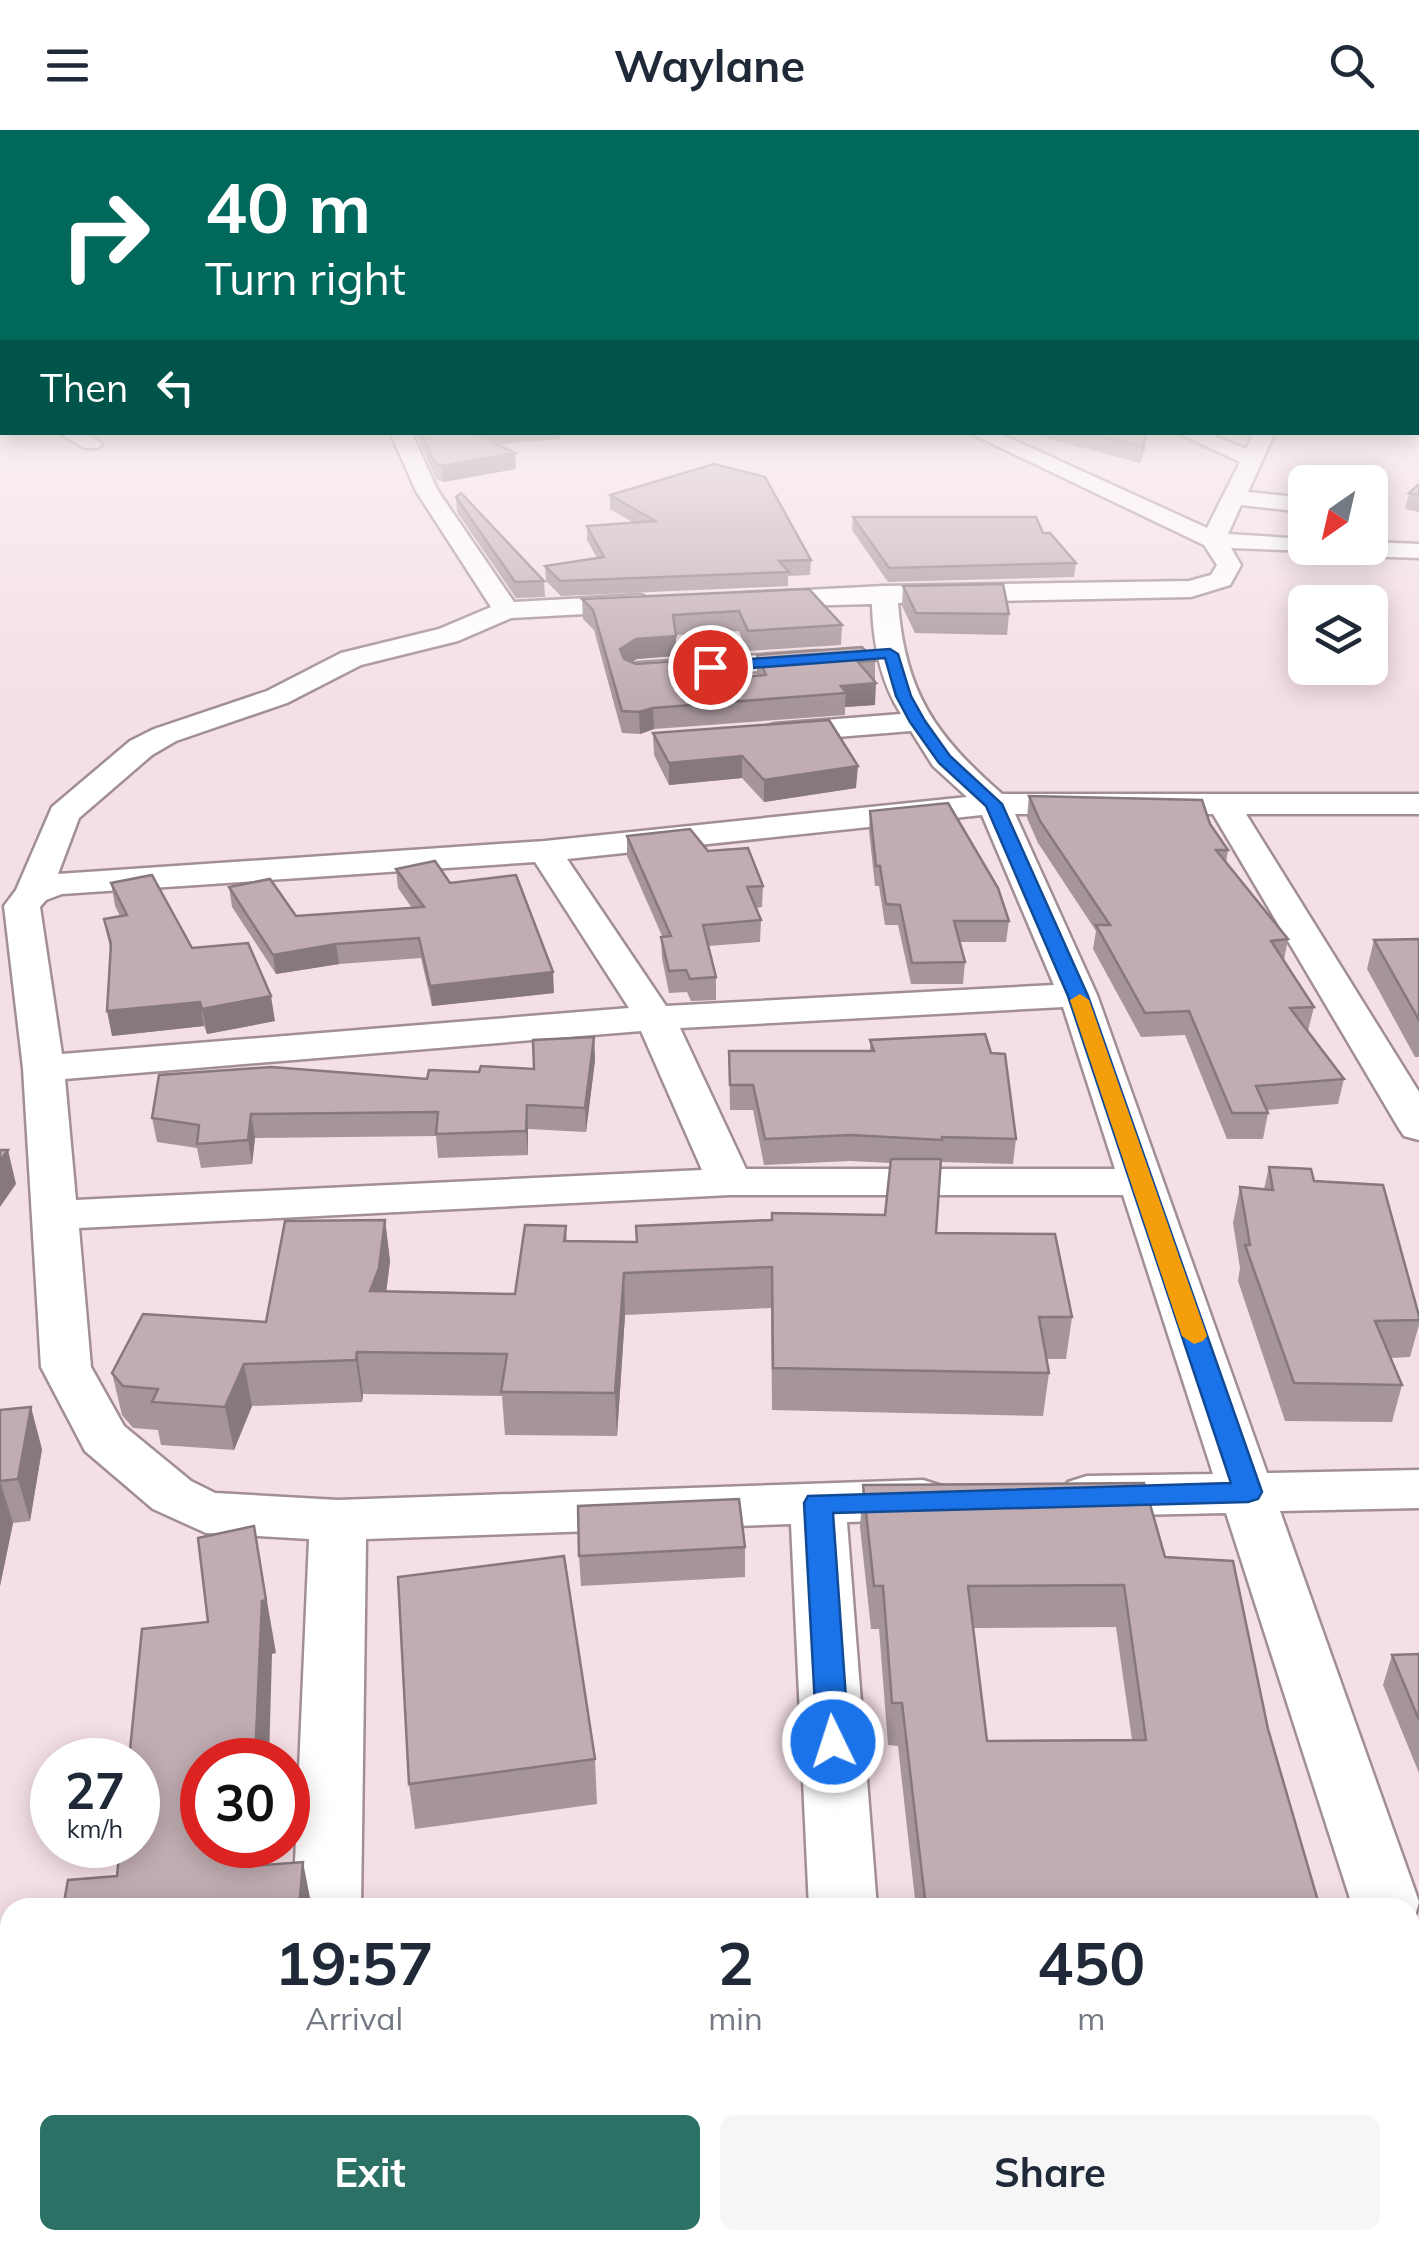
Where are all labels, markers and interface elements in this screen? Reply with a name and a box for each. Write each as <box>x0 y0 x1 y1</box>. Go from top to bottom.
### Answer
text: Waylane <box>614 37 805 93</box>
icon: menu <box>40 38 95 93</box>
icon: search <box>1324 38 1379 93</box>
text: 40 m <box>205 163 371 251</box>
icon: right <box>40 170 170 300</box>
text: Turn right <box>205 250 406 306</box>
icon: left <box>148 360 203 415</box>
text: Then <box>40 364 128 412</box>
north arrow <box>1288 465 1388 565</box>
map controls <box>1288 465 1388 685</box>
button: layers <box>1288 585 1388 685</box>
pin <box>668 625 753 710</box>
icon: arrive <box>683 640 738 695</box>
position arrow <box>781 1690 885 1794</box>
speed limit sign: 30 <box>180 1738 310 1868</box>
text: 27 <box>65 1759 125 1822</box>
text: km/h <box>67 1813 123 1844</box>
text: 19:57 <box>275 1925 434 2000</box>
text: 2 <box>717 1925 753 2000</box>
text: 450 <box>1037 1925 1145 2000</box>
text: Arrival <box>305 1998 403 2038</box>
text: min <box>708 1998 763 2038</box>
text: m <box>1077 1998 1105 2038</box>
button: Exit <box>40 2115 700 2230</box>
button: Share <box>720 2115 1380 2230</box>

